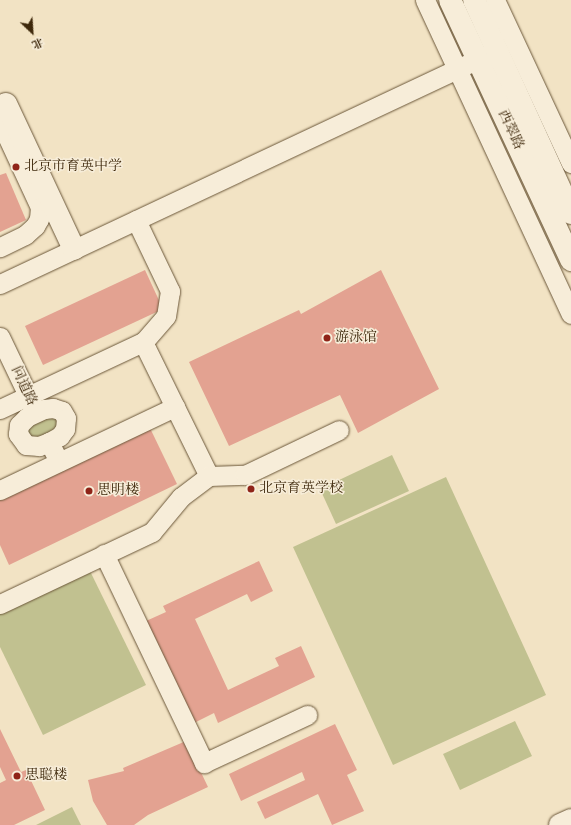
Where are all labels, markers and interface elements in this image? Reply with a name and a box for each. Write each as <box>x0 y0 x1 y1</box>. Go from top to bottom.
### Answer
north arrow <box>12 12 52 52</box>
text: 北 <box>29 33 45 52</box>
street label: 西翠路 <box>494 107 526 153</box>
place label: 北京市育英中学 <box>24 159 122 175</box>
marker: 北京市育英中学 <box>11 162 21 172</box>
place label: 游泳馆 <box>335 330 377 346</box>
marker: 游泳馆 <box>322 333 332 343</box>
street label: 问道路 <box>7 363 39 409</box>
place label: 北京育英学校 <box>259 481 343 497</box>
place label: 思明楼 <box>97 483 139 499</box>
marker: 北京育英学校 <box>246 484 256 494</box>
marker: 思明楼 <box>84 486 94 496</box>
place label: 思聪楼 <box>25 768 67 784</box>
marker: 思聪楼 <box>12 771 22 781</box>

